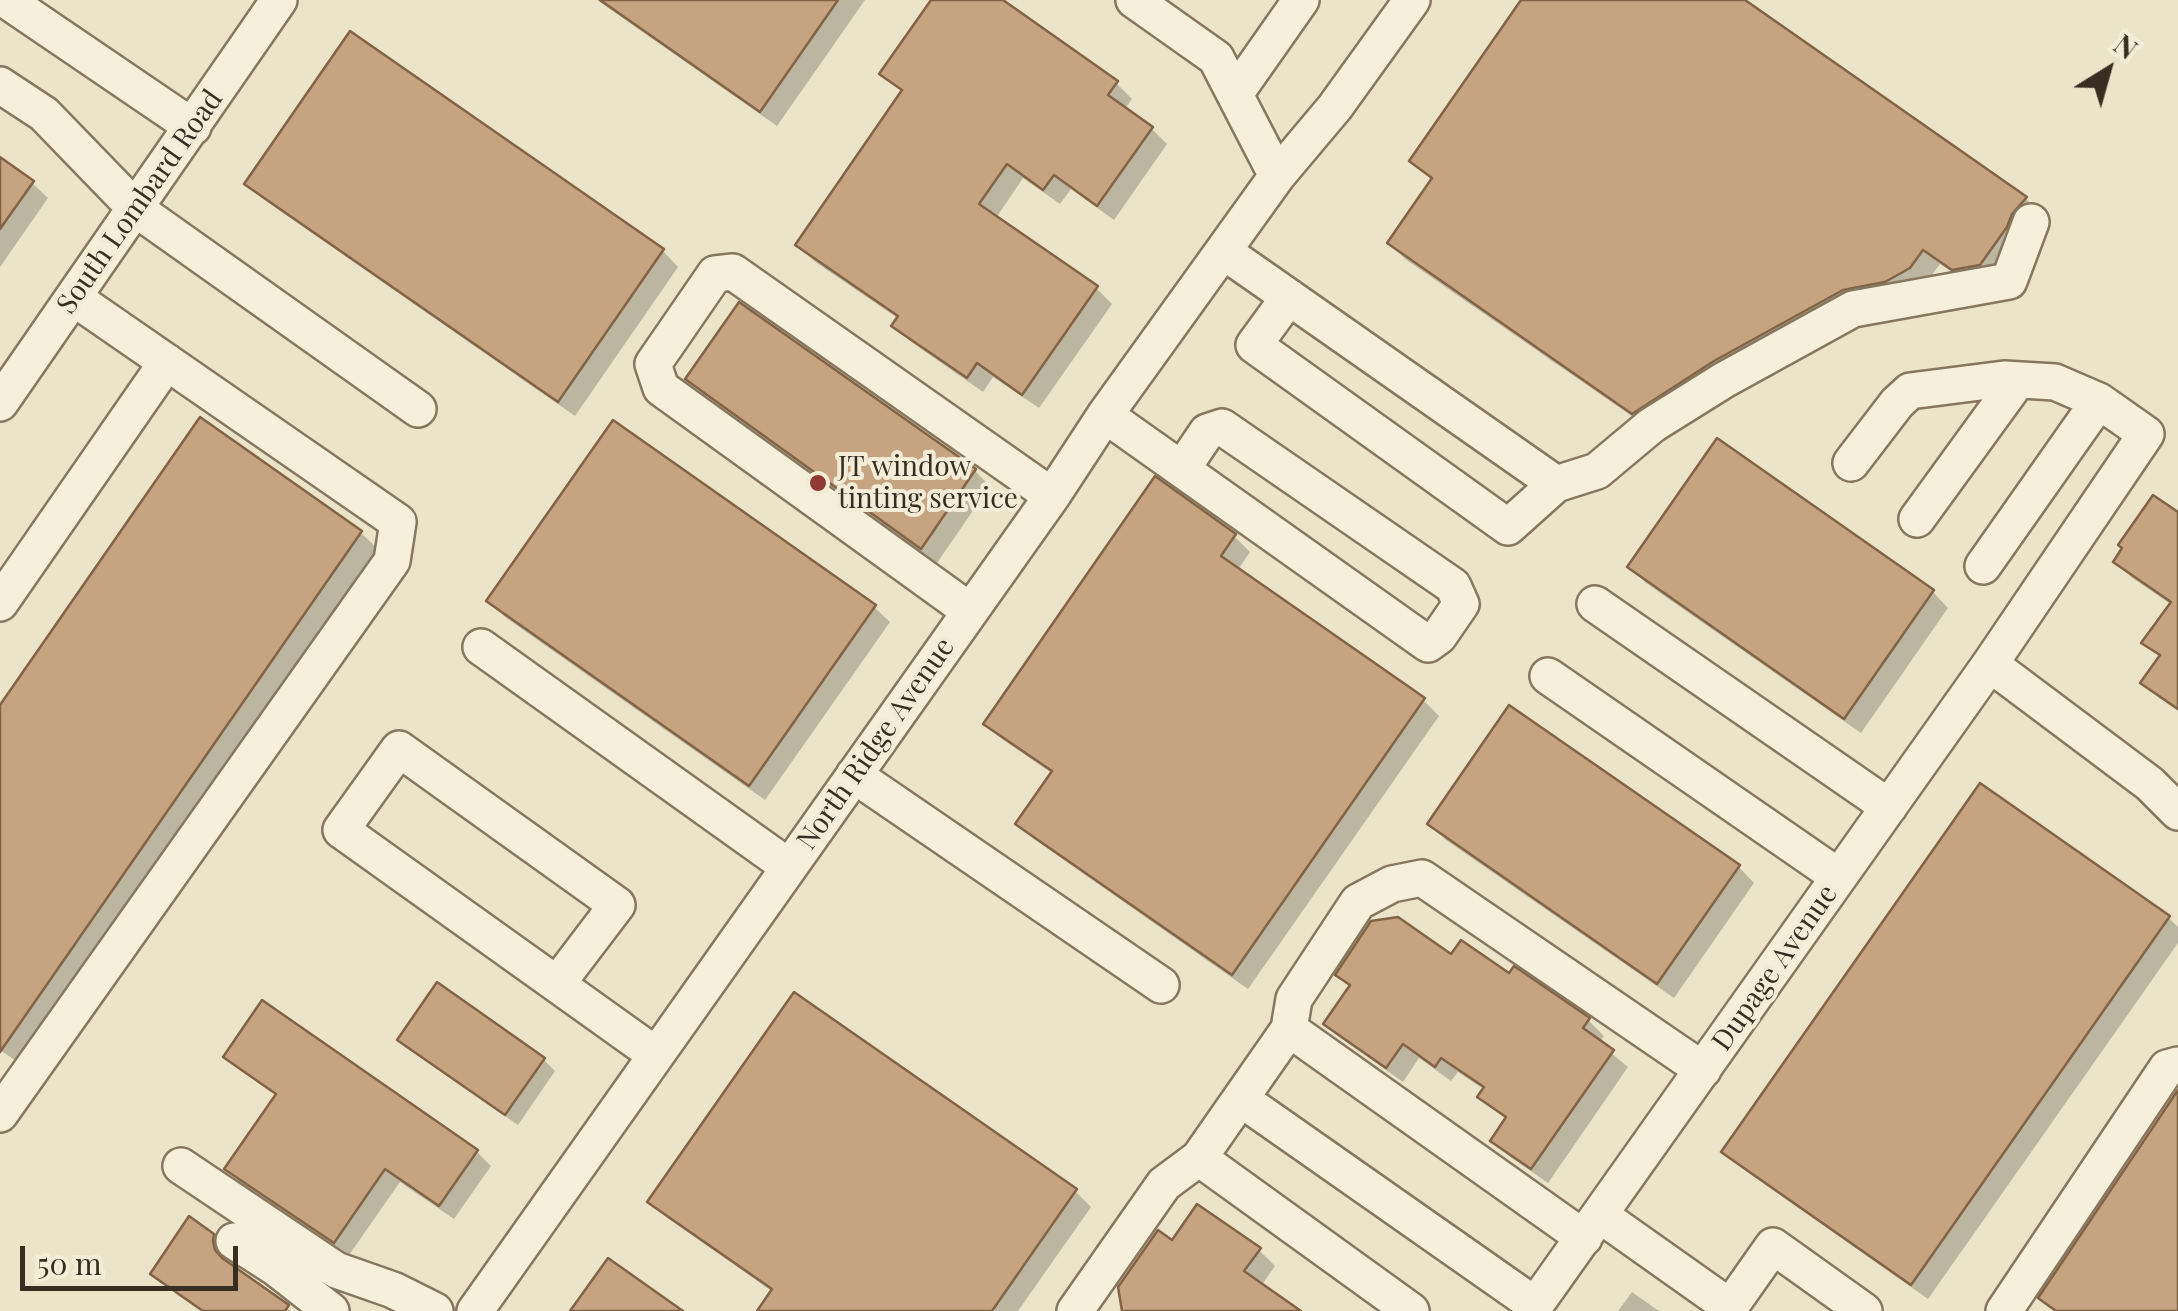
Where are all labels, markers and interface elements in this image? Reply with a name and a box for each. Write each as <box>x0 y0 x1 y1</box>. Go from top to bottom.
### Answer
north arrow <box>2058 20 2158 120</box>
text: N <box>2107 25 2146 67</box>
street label: South Lombard Road <box>50 84 230 320</box>
place label: JT window tinting service <box>838 450 1018 516</box>
marker: JT window tinting service <box>807 472 829 494</box>
street label: North Ridge Avenue <box>790 632 962 856</box>
street label: Dupage Avenue <box>1705 879 1845 1057</box>
scale bar <box>25 1226 242 1288</box>
text: 50 m <box>37 1243 102 1283</box>

